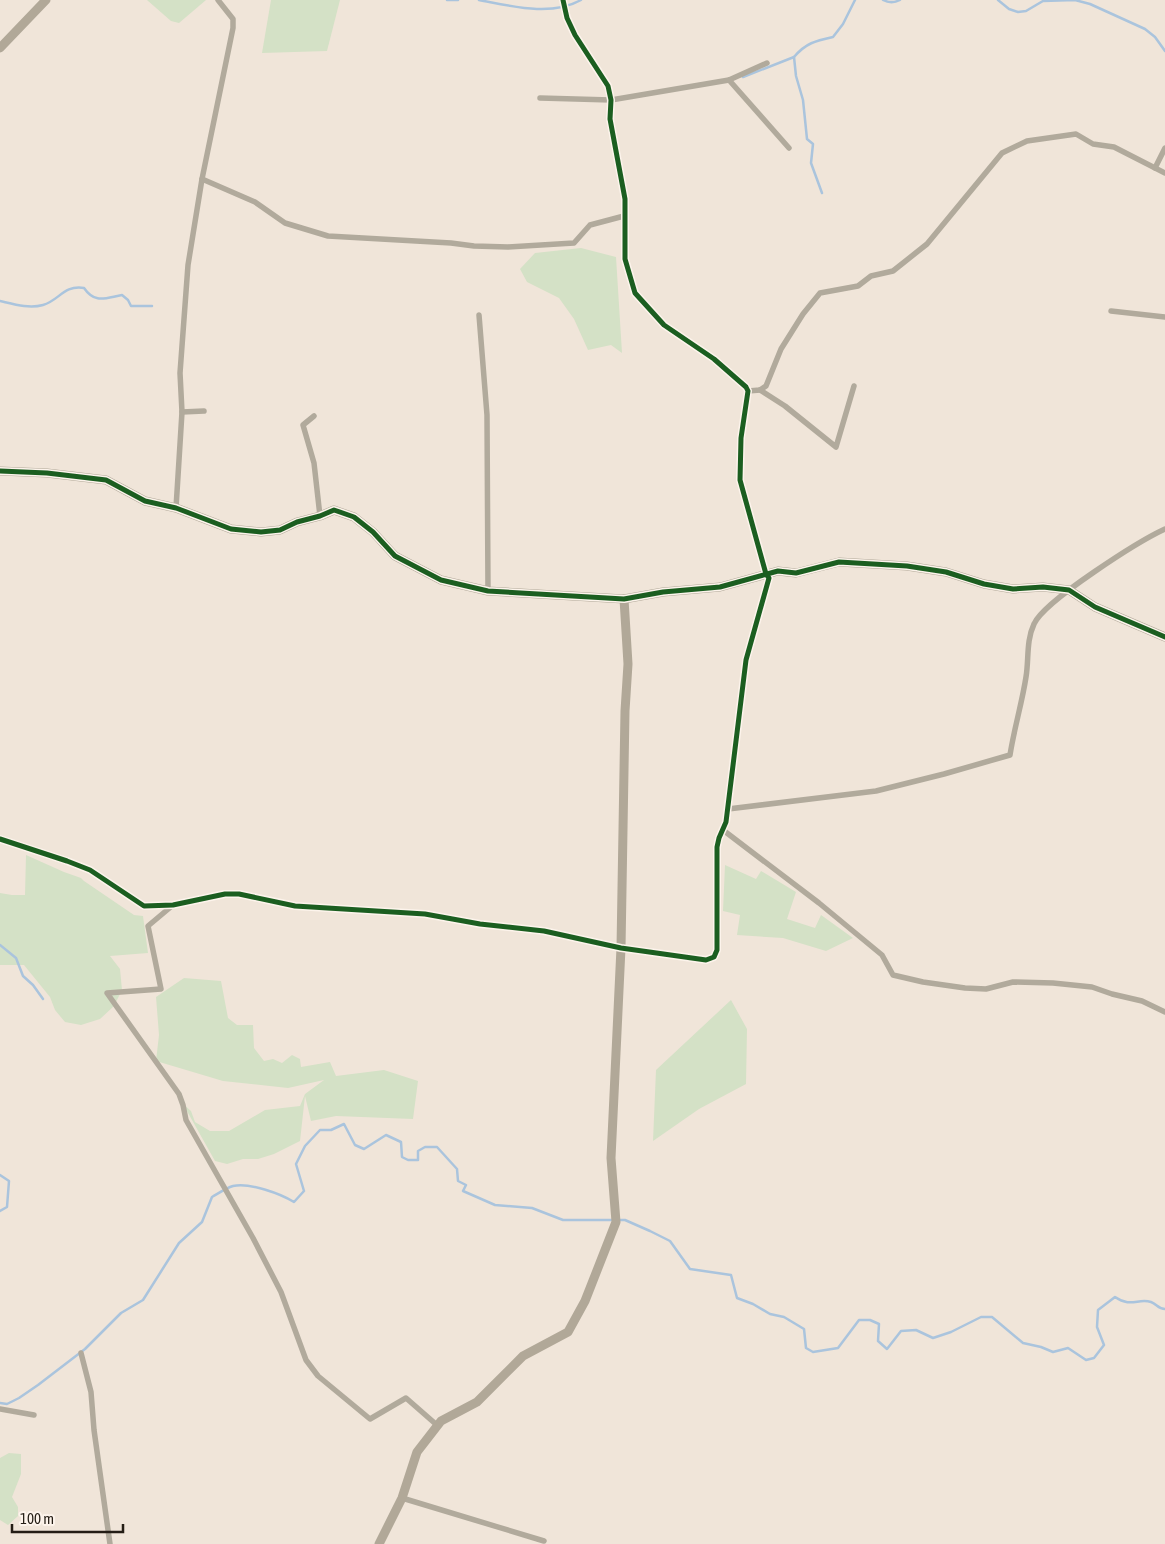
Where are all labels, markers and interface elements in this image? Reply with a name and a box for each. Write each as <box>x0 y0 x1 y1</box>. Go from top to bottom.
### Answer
scale bar <box>12 1502 124 1534</box>
text: 100 m <box>20 1510 54 1527</box>

